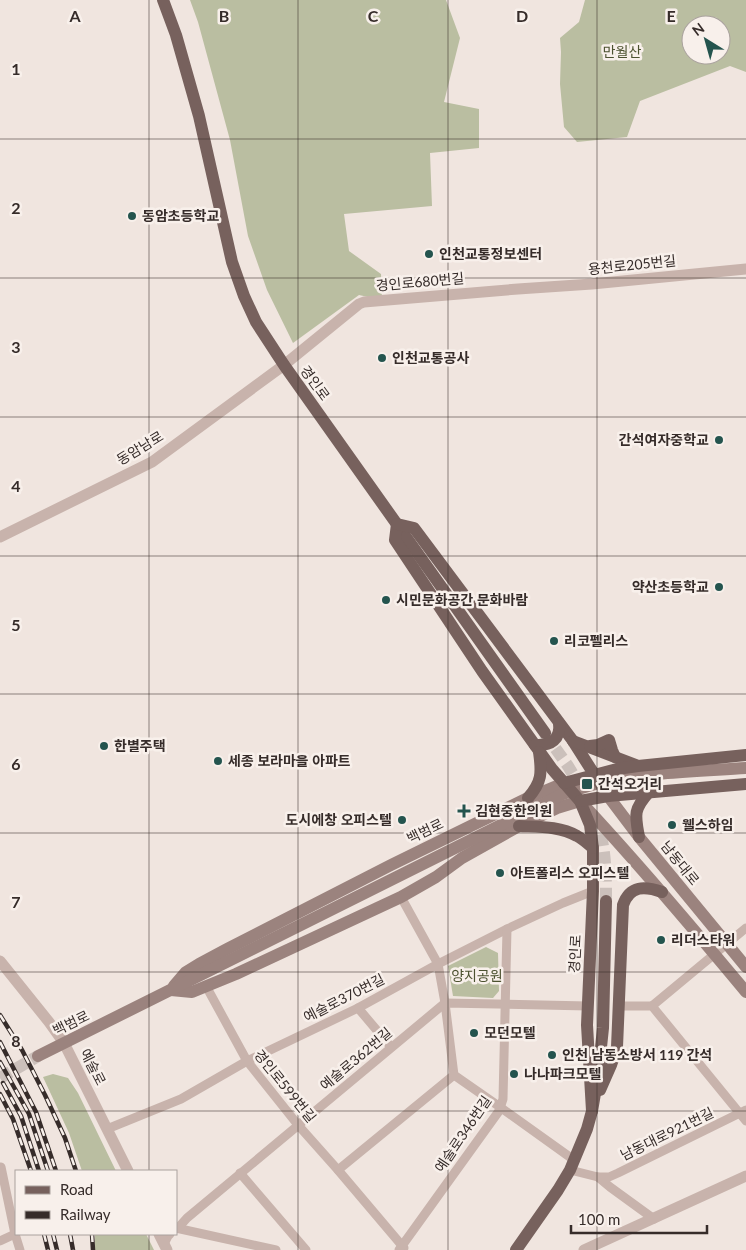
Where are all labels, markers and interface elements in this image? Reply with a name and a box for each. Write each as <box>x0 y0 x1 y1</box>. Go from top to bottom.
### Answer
text: A <box>68 6 81 25</box>
text: B <box>219 6 229 25</box>
text: C <box>368 6 379 25</box>
text: D <box>516 6 528 25</box>
text: E <box>666 6 676 25</box>
north arrow <box>681 15 731 65</box>
text: N <box>688 19 707 39</box>
park label: 만월산 <box>603 43 641 60</box>
text: 1 <box>11 59 21 78</box>
text: 2 <box>11 198 21 217</box>
place label: 동암초등학교 <box>142 207 219 224</box>
marker: 동암초등학교 <box>126 210 138 222</box>
place label: 인천교통정보센터 <box>439 245 542 262</box>
marker: 인천교통정보센터 <box>423 248 435 260</box>
street label: 용천로205번길 <box>587 251 677 278</box>
street label: 경인로680번길 <box>375 269 465 294</box>
text: 3 <box>11 337 21 356</box>
place label: 인천교통공사 <box>392 349 469 366</box>
marker: 인천교통공사 <box>376 352 388 364</box>
street label: 경인로 <box>297 362 334 403</box>
street label: 동암남로 <box>113 427 166 468</box>
place label: 간석여자중학교 <box>619 431 709 448</box>
marker: 간석여자중학교 <box>713 434 725 446</box>
text: 4 <box>11 476 21 495</box>
place label: 약산초등학교 <box>632 578 709 595</box>
marker: 약산초등학교 <box>713 581 725 593</box>
place label: 시민문화공간 문화바람 <box>396 591 528 608</box>
marker: 시민문화공간 문화바람 <box>380 594 392 606</box>
text: 5 <box>11 615 21 634</box>
place label: 리코펠리스 <box>564 632 629 649</box>
marker: 리코펠리스 <box>548 635 560 647</box>
place label: 한별주택 <box>114 737 166 754</box>
marker: 한별주택 <box>98 740 110 752</box>
place label: 세종 보라마을 아파트 <box>228 752 351 769</box>
text: 6 <box>11 754 21 773</box>
marker: 세종 보라마을 아파트 <box>212 755 224 767</box>
place label: 간석오거리 <box>598 775 662 792</box>
marker: 간석오거리 <box>580 777 594 791</box>
place label: 김현중한의원 <box>475 802 552 819</box>
marker: 김현중한의원 <box>457 804 471 818</box>
place label: 도시에창 오피스텔 <box>286 811 392 828</box>
marker: 도시에창 오피스텔 <box>396 814 408 826</box>
street label: 백범로 <box>404 814 446 847</box>
place label: 웰스하임 <box>682 816 734 833</box>
marker: 웰스하임 <box>666 819 678 831</box>
street label: 남동대로 <box>658 837 703 888</box>
place label: 아트폴리스 오피스텔 <box>510 864 629 881</box>
marker: 아트폴리스 오피스텔 <box>494 867 506 879</box>
text: 7 <box>11 892 21 911</box>
place label: 리더스타워 <box>671 931 735 948</box>
street label: 경인로 <box>565 934 584 974</box>
marker: 리더스타워 <box>655 934 667 946</box>
park label: 양지공원 <box>451 967 503 984</box>
street label: 예술로370번길 <box>300 970 387 1025</box>
street label: 백범로 <box>50 1006 92 1039</box>
street label: 예술로362번길 <box>316 1024 395 1094</box>
place label: 모던모텔 <box>484 1024 536 1041</box>
marker: 모던모텔 <box>468 1027 480 1039</box>
text: 8 <box>11 1031 21 1050</box>
street label: 예술로 <box>77 1046 110 1088</box>
street label: 경인로599번길 <box>251 1046 320 1126</box>
place label: 인천 남동소방서 119 간석 <box>562 1046 713 1063</box>
marker: 인천 남동소방서 119 간석 <box>546 1049 558 1061</box>
place label: 나나파크모텔 <box>524 1065 601 1082</box>
marker: 나나파크모텔 <box>508 1068 520 1080</box>
street label: 예술로346번길 <box>431 1092 494 1175</box>
street label: 남동대로921번길 <box>617 1104 716 1163</box>
legend <box>15 1170 178 1235</box>
text: Road <box>60 1180 93 1198</box>
scale bar <box>571 1202 707 1234</box>
text: Railway <box>60 1205 111 1223</box>
text: 100 m <box>578 1210 620 1228</box>

